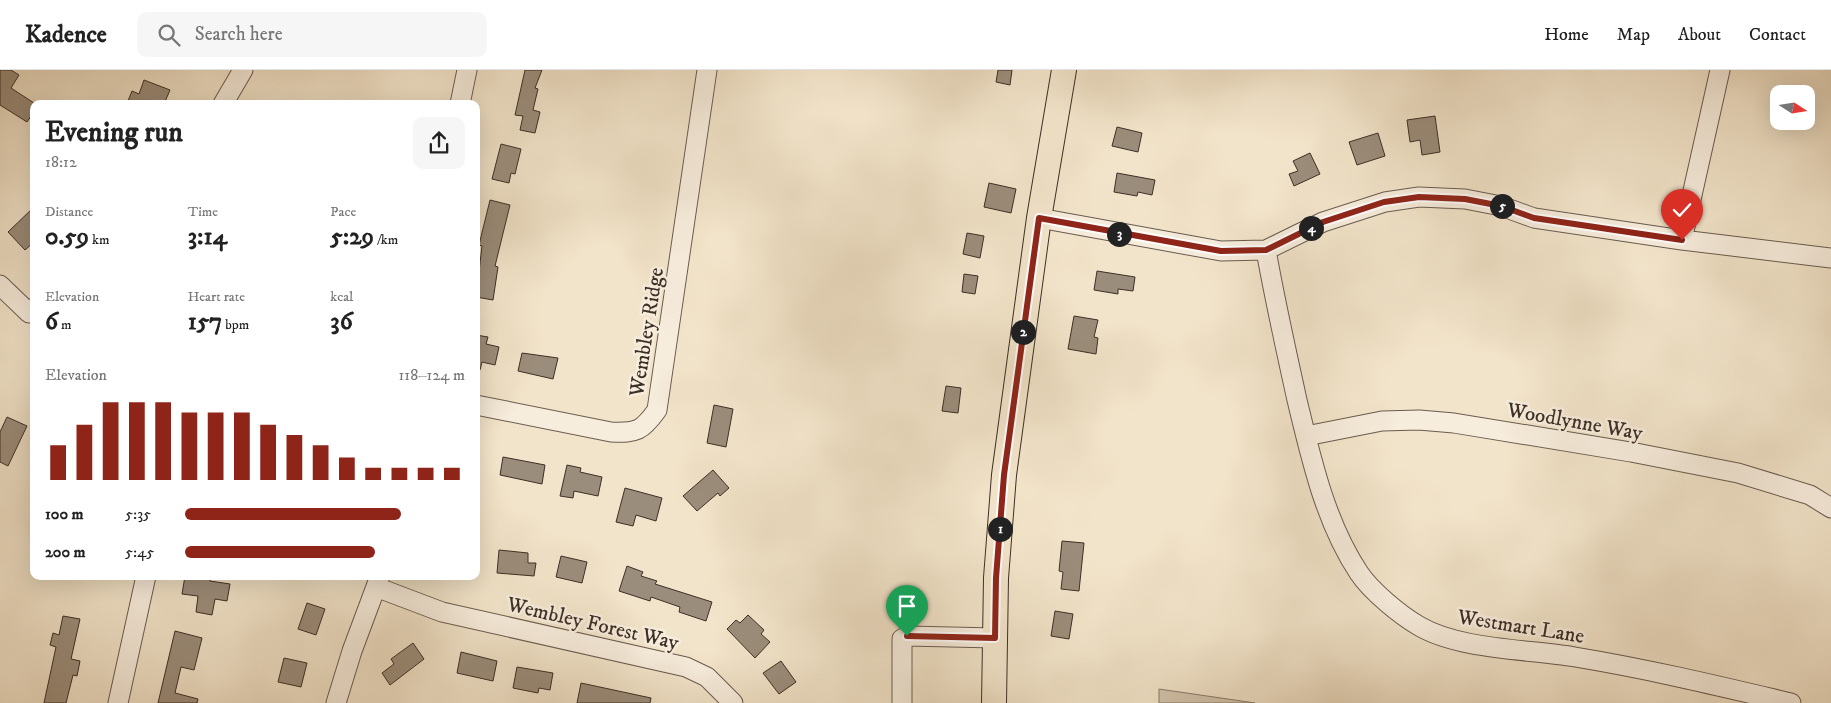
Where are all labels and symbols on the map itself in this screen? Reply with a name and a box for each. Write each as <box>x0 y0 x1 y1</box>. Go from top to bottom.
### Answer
north arrow <box>1770 85 1815 130</box>
pin <box>1661 189 1703 240</box>
pin: 5 <box>1490 194 1514 218</box>
pin: 4 <box>1298 216 1324 240</box>
pin: 3 <box>1106 222 1132 246</box>
street label: Wembley Ridge <box>624 265 670 400</box>
pin: 2 <box>1010 320 1036 344</box>
street label: Woodlynne Way <box>1504 397 1646 447</box>
pin: 1 <box>988 516 1012 542</box>
pin <box>886 585 928 636</box>
street label: Wembley Forest Way <box>503 591 682 657</box>
street label: Westmart Lane <box>1455 604 1586 650</box>

